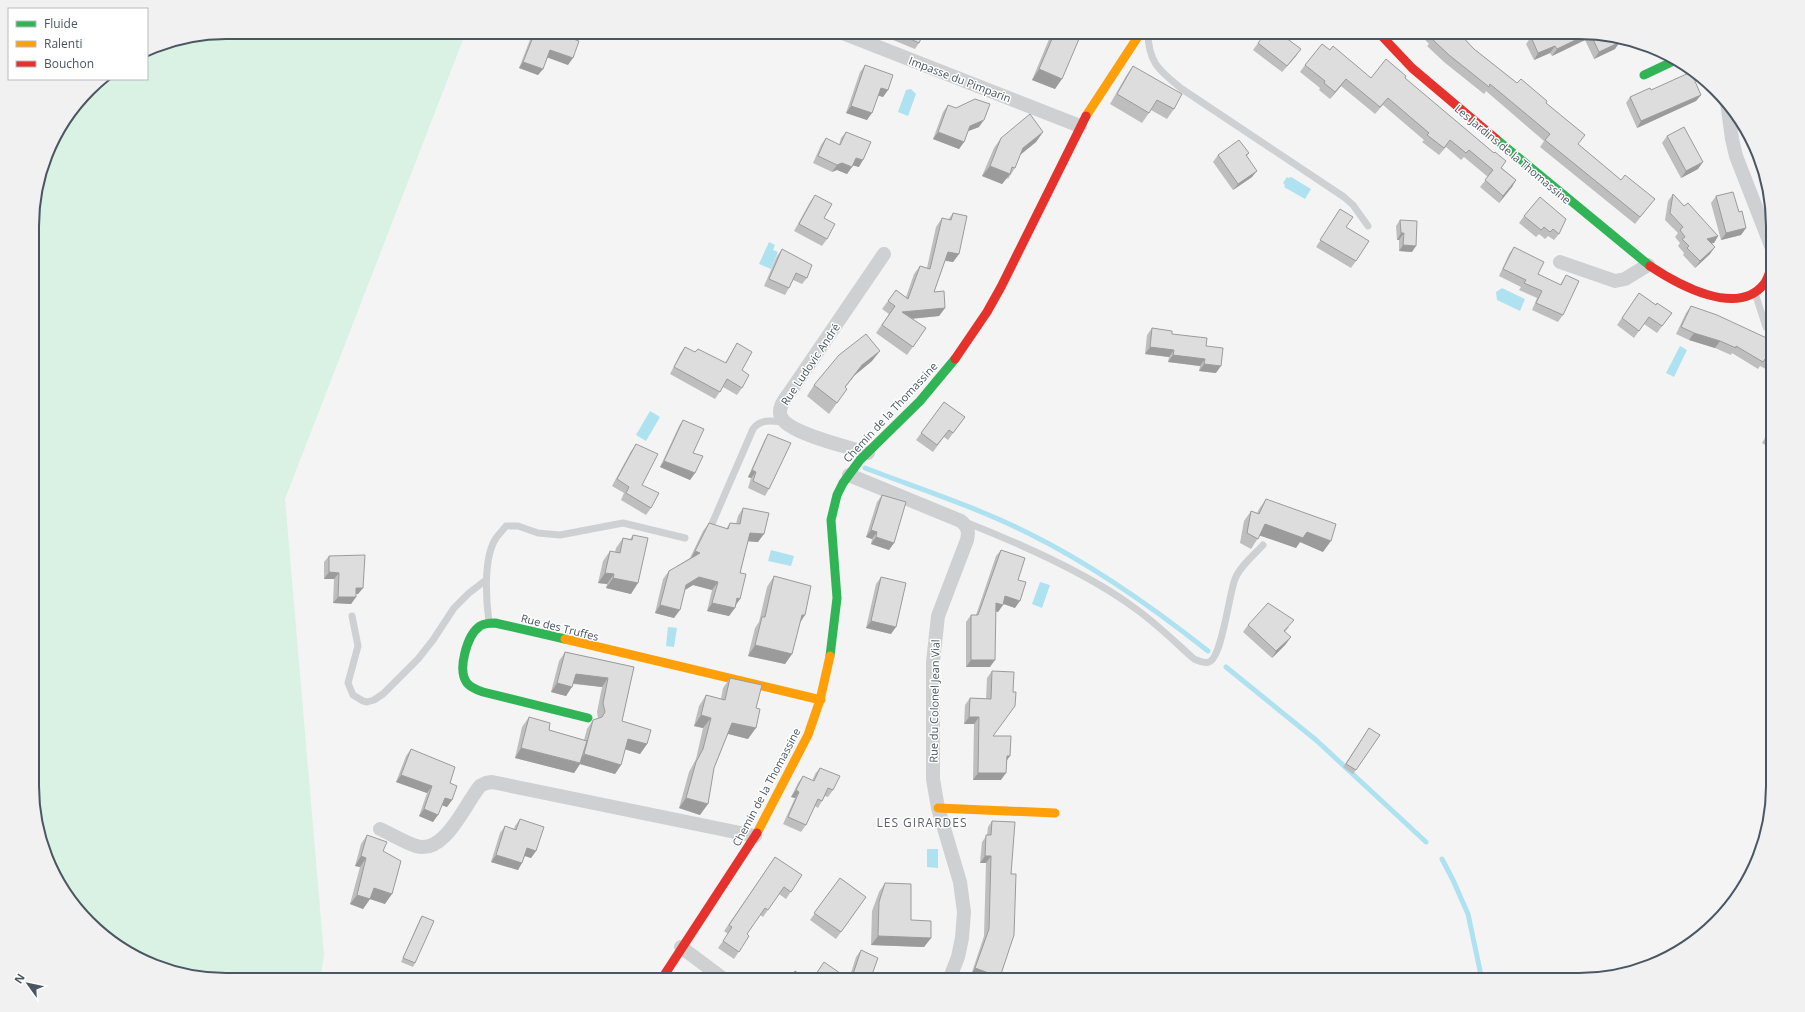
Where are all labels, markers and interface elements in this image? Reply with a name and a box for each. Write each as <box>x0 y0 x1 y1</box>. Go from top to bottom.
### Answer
legend <box>8 8 148 80</box>
text: Fluide <box>44 15 78 32</box>
text: Ralenti <box>44 35 83 52</box>
street label: Impasse du Pimparin <box>907 53 1013 105</box>
text: Bouchon <box>44 55 94 72</box>
street label: Les Jardins de la Thomassine <box>1452 101 1574 207</box>
street label: Rue Ludovic André <box>777 320 843 408</box>
street label: Chemin de la Thomassine <box>840 359 940 465</box>
street label: Rue des Truffes <box>520 610 600 644</box>
street label: Rue du Colonel Jean Vial <box>925 639 943 763</box>
street label: Chemin de la Thomassine <box>728 725 804 849</box>
district label: LES GIRARDES <box>876 814 968 831</box>
north arrow <box>8 964 48 1004</box>
text: N <box>10 970 28 986</box>

